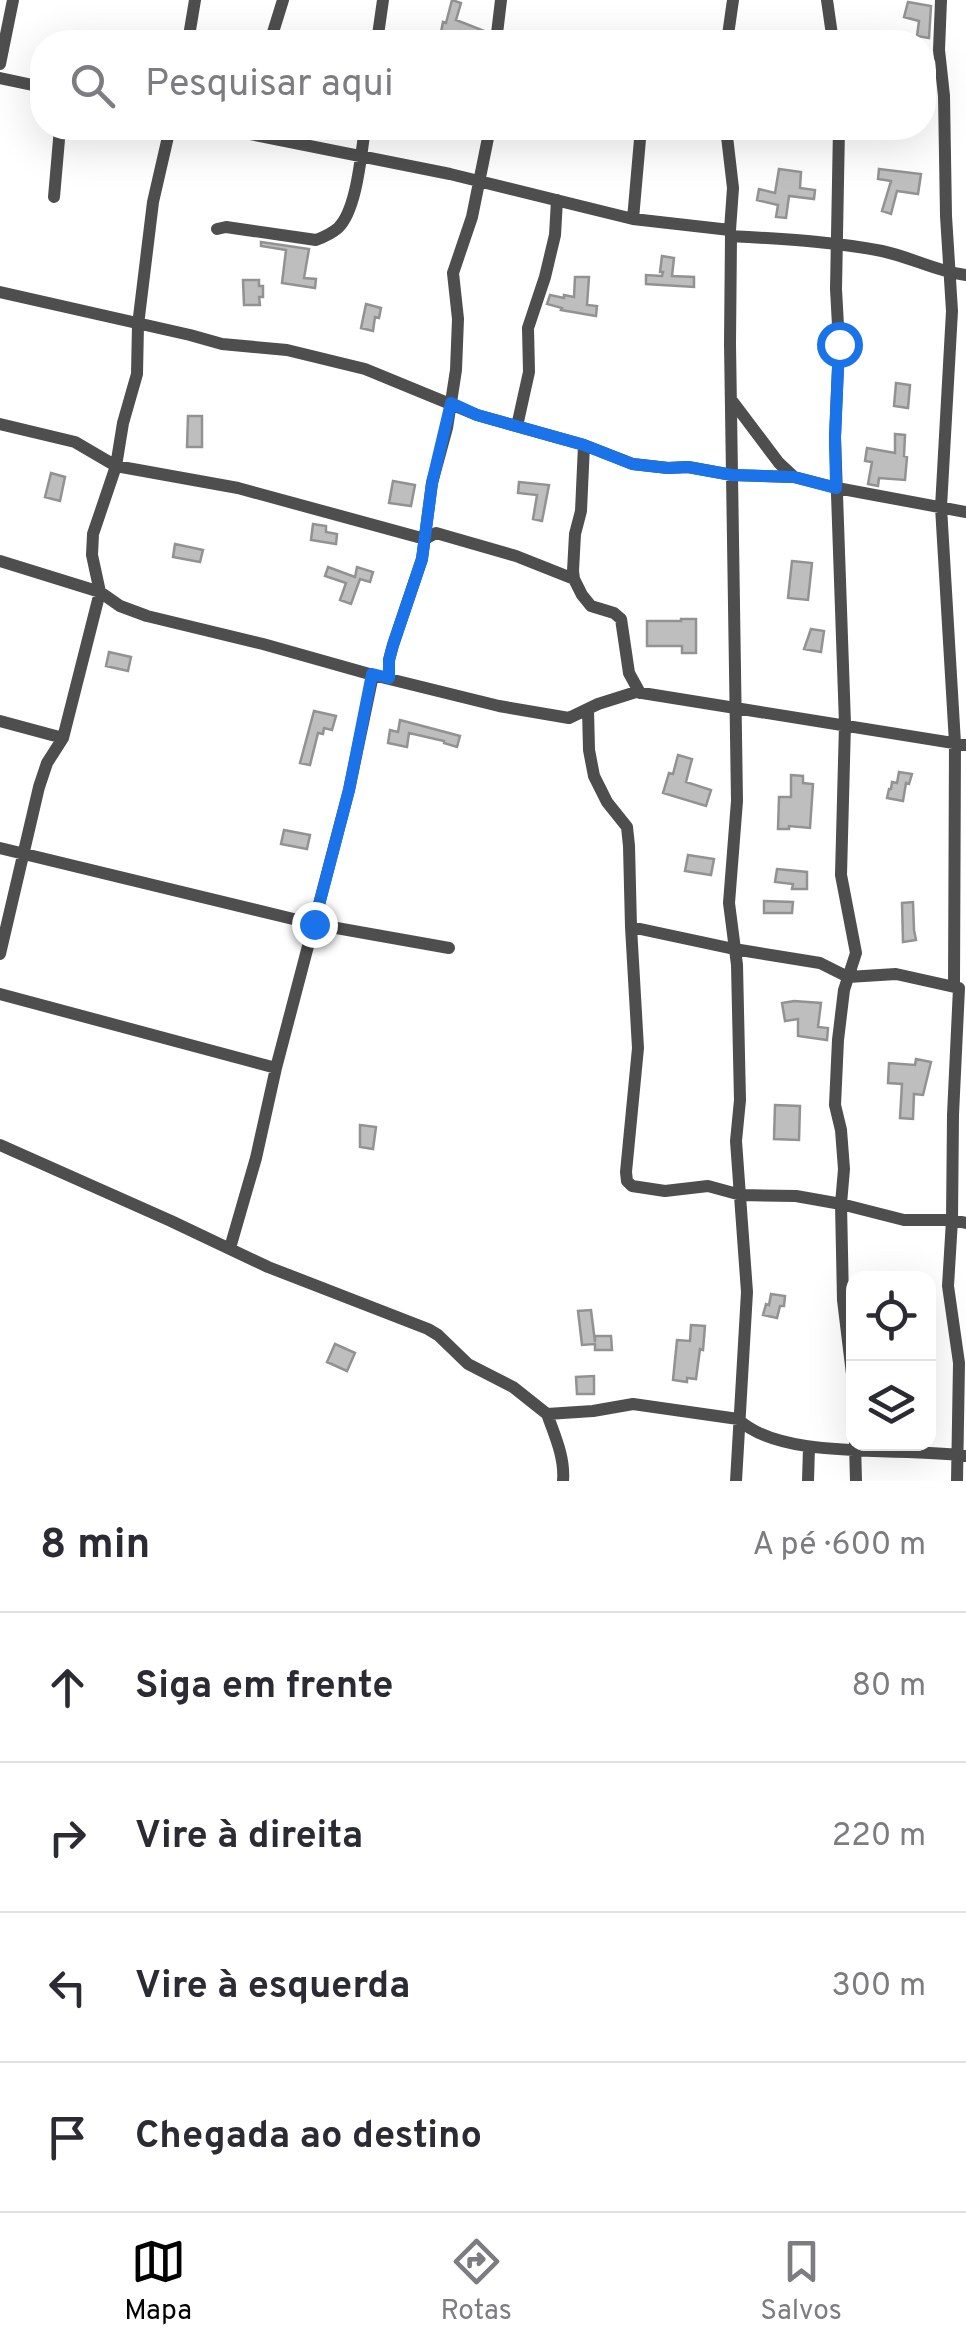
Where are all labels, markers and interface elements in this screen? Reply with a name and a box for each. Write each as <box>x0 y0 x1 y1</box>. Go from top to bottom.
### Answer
search box <box>30 30 936 140</box>
icon: search <box>65 58 120 113</box>
text: Pesquisar aqui <box>145 61 394 110</box>
route start <box>817 322 863 368</box>
route end <box>292 902 338 948</box>
map controls <box>846 1271 936 1451</box>
button: locate <box>846 1271 936 1361</box>
button: layers <box>846 1361 936 1451</box>
text: 8 min <box>40 1520 150 1573</box>
text: A pé · 600 m <box>753 1526 926 1566</box>
icon: ahead <box>40 1660 95 1715</box>
text: Siga em frente <box>135 1663 394 1712</box>
text: 80 m <box>852 1667 926 1707</box>
icon: right <box>40 1810 95 1865</box>
text: Vire à direita <box>135 1813 363 1862</box>
text: 220 m <box>832 1817 926 1857</box>
icon: left <box>40 1960 95 2015</box>
text: Vire à esquerda <box>135 1963 410 2012</box>
text: 300 m <box>832 1967 926 2007</box>
icon: arrive <box>40 2110 95 2165</box>
text: Chegada ao destino <box>135 2113 482 2162</box>
tab: Mapa <box>124 2234 192 2330</box>
tab: Rotas <box>440 2234 512 2330</box>
tab: Salvos <box>760 2234 842 2330</box>

